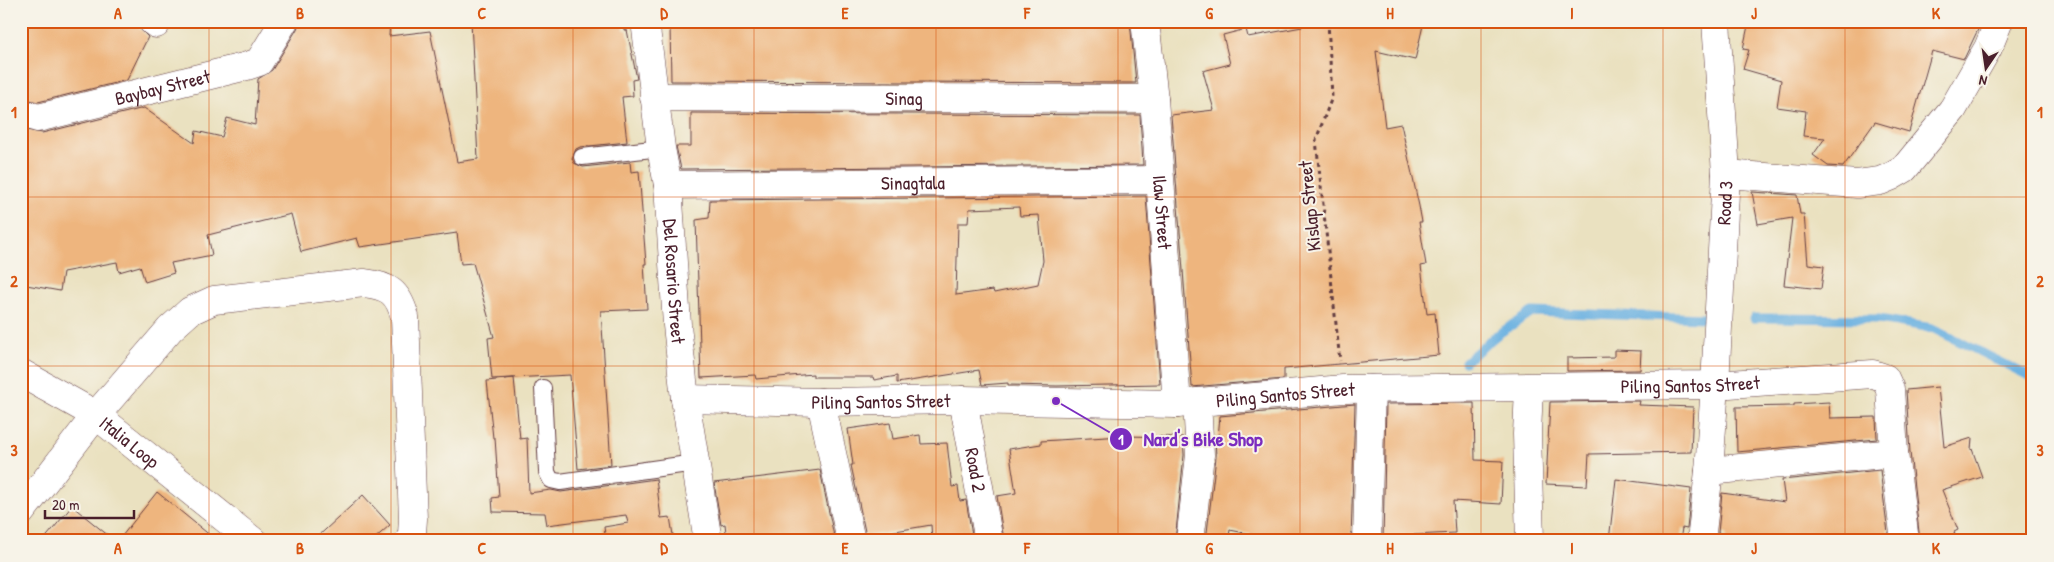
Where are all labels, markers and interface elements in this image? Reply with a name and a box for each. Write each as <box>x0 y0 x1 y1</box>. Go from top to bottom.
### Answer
text: A <box>114 2 122 24</box>
text: B <box>296 2 304 24</box>
text: C <box>478 2 487 24</box>
text: D <box>660 2 668 24</box>
text: E <box>841 2 849 24</box>
text: F <box>1023 2 1031 24</box>
text: G <box>1205 2 1213 24</box>
text: H <box>1386 2 1394 24</box>
text: I <box>1570 2 1574 24</box>
text: J <box>1751 2 1757 24</box>
text: K <box>1932 2 1941 24</box>
north arrow <box>1962 42 2012 92</box>
street label: Baybay Street <box>112 63 213 111</box>
text: N <box>1977 71 1989 91</box>
street label: Sinag <box>885 85 923 111</box>
text: 1 <box>11 101 17 123</box>
text: 1 <box>2037 101 2043 123</box>
street label: Kislap Street <box>1291 159 1327 252</box>
street label: Sinagtala <box>881 169 946 196</box>
street label: Ilaw Street <box>1147 174 1178 251</box>
street label: Road 3 <box>1710 180 1739 226</box>
street label: Del Rosario Street <box>657 218 692 345</box>
text: 2 <box>10 270 18 292</box>
text: 2 <box>2036 270 2044 292</box>
street label: Piling Santos Street <box>1621 369 1761 399</box>
street label: Piling Santos Street <box>1215 376 1355 413</box>
street label: Piling Santos Street <box>811 387 951 415</box>
street label: Italia Loop <box>94 410 165 474</box>
callout: Nard's Bike Shop <box>1108 422 1273 457</box>
text: Nard's Bike Shop <box>1143 425 1263 453</box>
text: 1 <box>1118 429 1124 450</box>
text: 3 <box>10 439 18 461</box>
text: 3 <box>2036 439 2044 461</box>
street label: Road 2 <box>959 446 993 494</box>
scale bar <box>45 487 134 519</box>
text: 20 m <box>52 494 79 515</box>
text: A <box>114 537 122 559</box>
text: B <box>296 537 304 559</box>
text: C <box>478 537 487 559</box>
text: D <box>660 537 668 559</box>
text: E <box>841 537 849 559</box>
text: F <box>1023 537 1031 559</box>
text: G <box>1205 537 1213 559</box>
text: H <box>1386 537 1394 559</box>
text: I <box>1570 537 1574 559</box>
text: J <box>1751 537 1757 559</box>
text: K <box>1932 537 1941 559</box>

